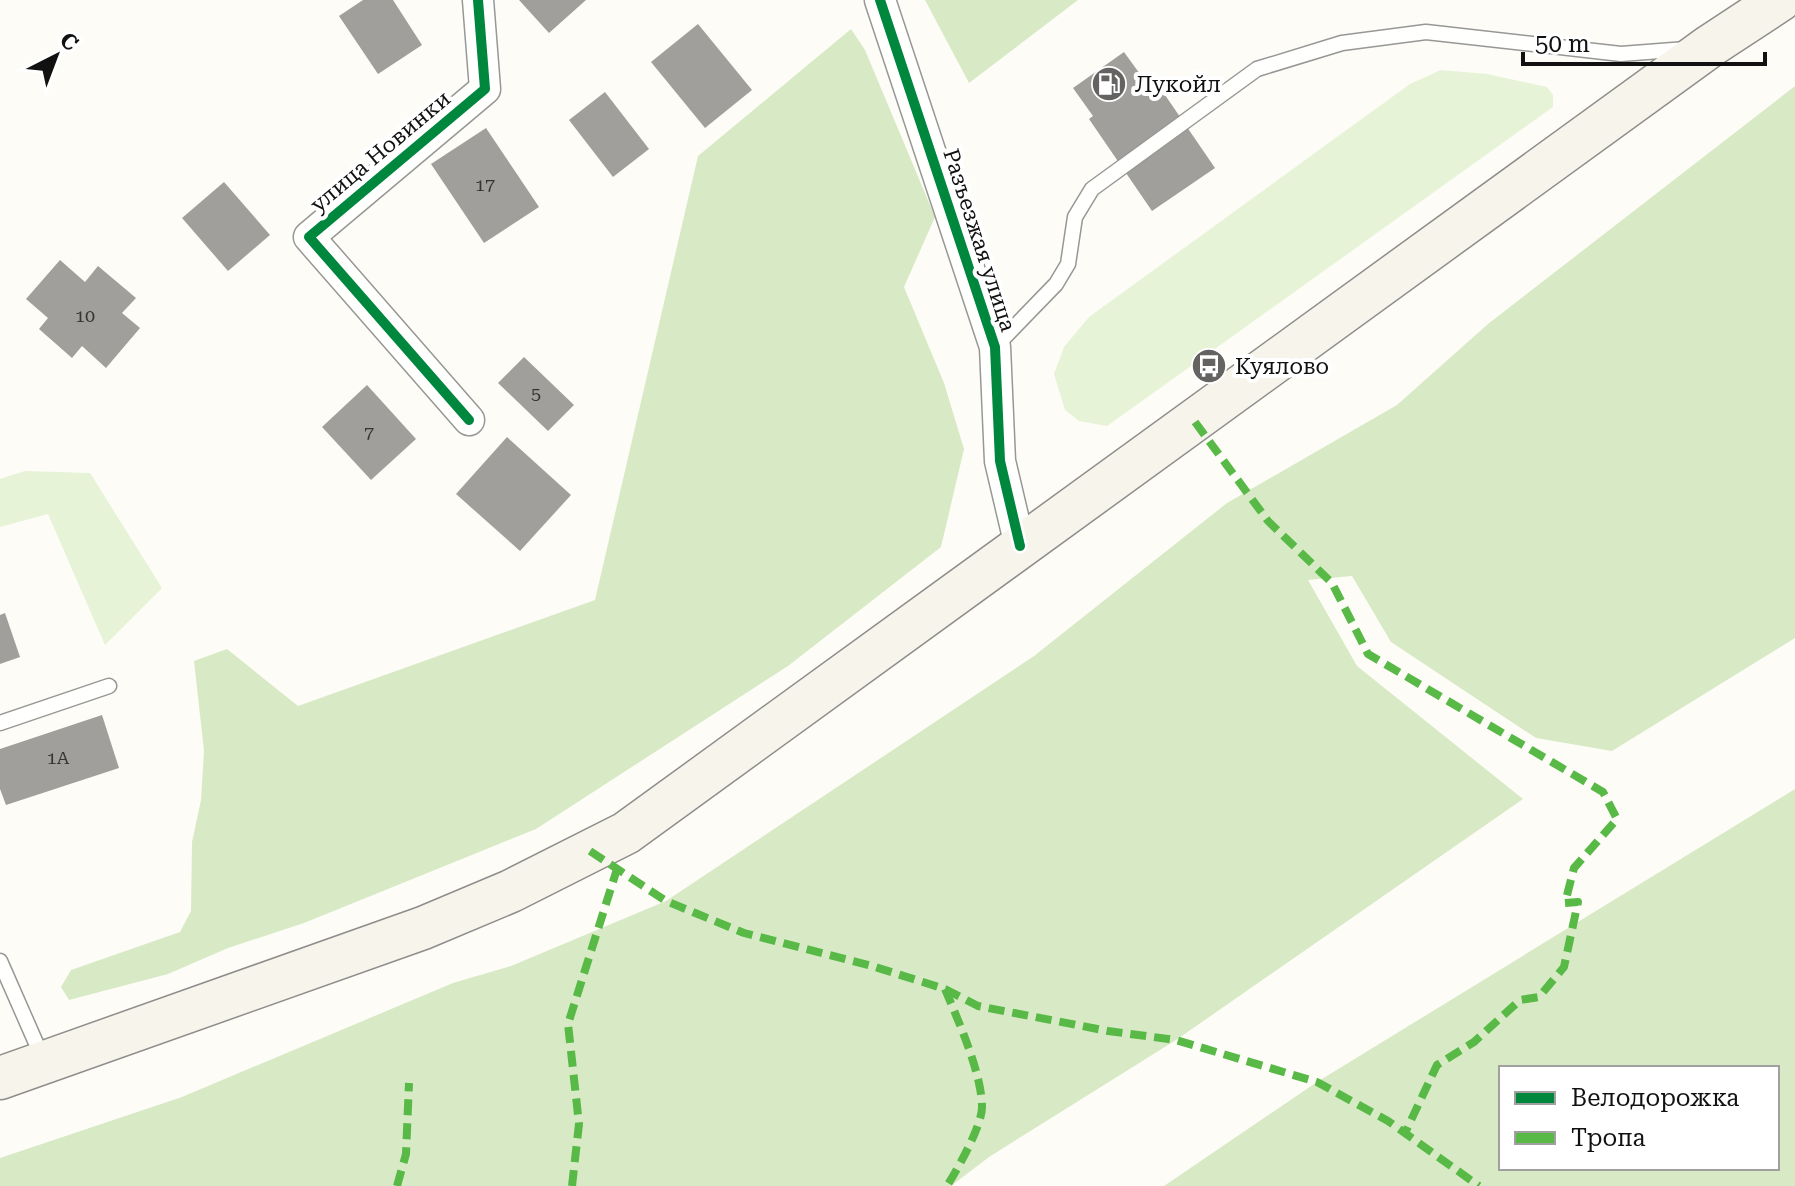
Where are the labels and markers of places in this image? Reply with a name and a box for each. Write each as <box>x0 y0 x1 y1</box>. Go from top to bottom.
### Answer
fuel station icon: Лукойл <box>1090 65 1128 103</box>
place label: Лукойл <box>1135 72 1221 97</box>
bus stop icon: Куялово <box>1190 347 1228 385</box>
place label: Куялово <box>1235 354 1329 379</box>

